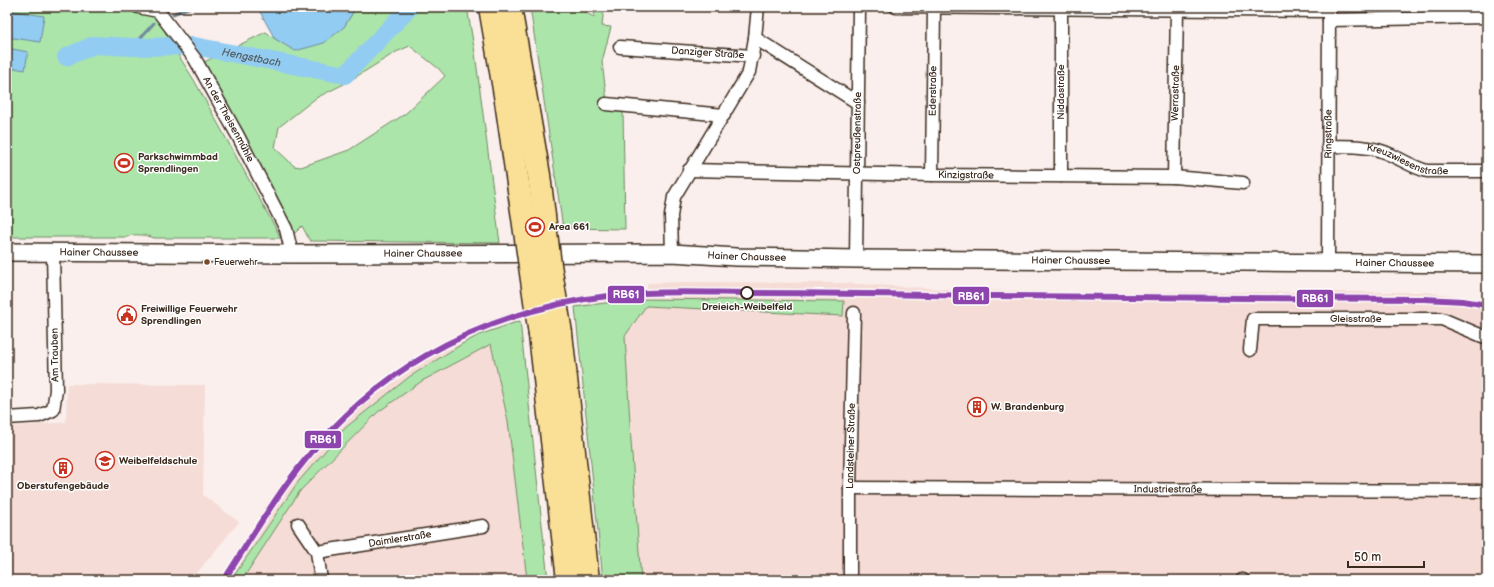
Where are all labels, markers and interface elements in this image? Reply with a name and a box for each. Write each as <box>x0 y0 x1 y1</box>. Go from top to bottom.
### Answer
street label: Danziger Straße <box>671 44 745 61</box>
water label: Hengstbach <box>221 45 282 69</box>
street label: Niddastraße <box>1055 64 1067 120</box>
street label: Werrastraße <box>1169 65 1182 121</box>
street label: Ederstraße <box>927 66 939 116</box>
street label: An der Theisenmühle <box>200 75 257 164</box>
street label: Ostpreußenstraße <box>851 92 864 174</box>
street label: Ringstraße <box>1322 109 1335 159</box>
street label: Kreuzwiesenstraße <box>1366 142 1449 177</box>
place label: Parkschwimmbad Sprendlingen <box>138 151 218 175</box>
sports icon: Parkschwimmbad Sprendlingen <box>113 152 135 174</box>
street label: Kinzigstraße <box>938 169 994 182</box>
sports icon: Area 661 <box>524 216 546 238</box>
place label: Area 661 <box>548 221 589 233</box>
street label: Hainer Chaussee <box>59 246 139 259</box>
street label: Hainer Chaussee <box>384 248 463 260</box>
street label: Hainer Chaussee <box>707 249 786 264</box>
street label: Hainer Chaussee <box>1031 254 1110 267</box>
marker: Feuerwehr <box>202 257 212 267</box>
place label: Feuerwehr <box>214 257 258 268</box>
street label: Hainer Chaussee <box>1355 257 1434 270</box>
line badge: RB61 <box>607 285 645 304</box>
marker: Dreieich-Weibelfeld <box>740 286 754 300</box>
line badge: RB61 <box>952 286 990 305</box>
text: RB61 <box>613 288 639 301</box>
line badge: RB61 <box>1296 289 1334 308</box>
text: RB61 <box>958 290 984 303</box>
text: RB61 <box>1302 292 1328 305</box>
place label: Dreieich-Weibelfeld <box>702 301 793 313</box>
place label: Freiwillige Feuerwehr Sprendlingen <box>141 303 238 327</box>
public building icon: Freiwillige Feuerwehr Sprendlingen <box>116 304 138 326</box>
street label: Gleisstraße <box>1330 313 1382 325</box>
street label: Am Trauben <box>49 327 61 382</box>
building icon: W. Brandenburg <box>966 396 988 418</box>
place label: W. Brandenburg <box>991 401 1065 413</box>
street label: Landsteiner Straße <box>844 403 858 489</box>
line badge: RB61 <box>304 430 342 449</box>
text: RB61 <box>310 433 336 446</box>
school or university icon: Weibelfeldschule <box>94 450 116 472</box>
place label: Weibelfeldschule <box>119 455 198 467</box>
building icon: Oberstufengebäude <box>52 457 74 479</box>
place label: Oberstufengebäude <box>17 480 109 492</box>
street label: Industriestraße <box>1134 483 1202 496</box>
street label: Daimlerstraße <box>368 528 433 550</box>
scale bar <box>1348 543 1424 569</box>
text: 50 m <box>1354 550 1381 565</box>

